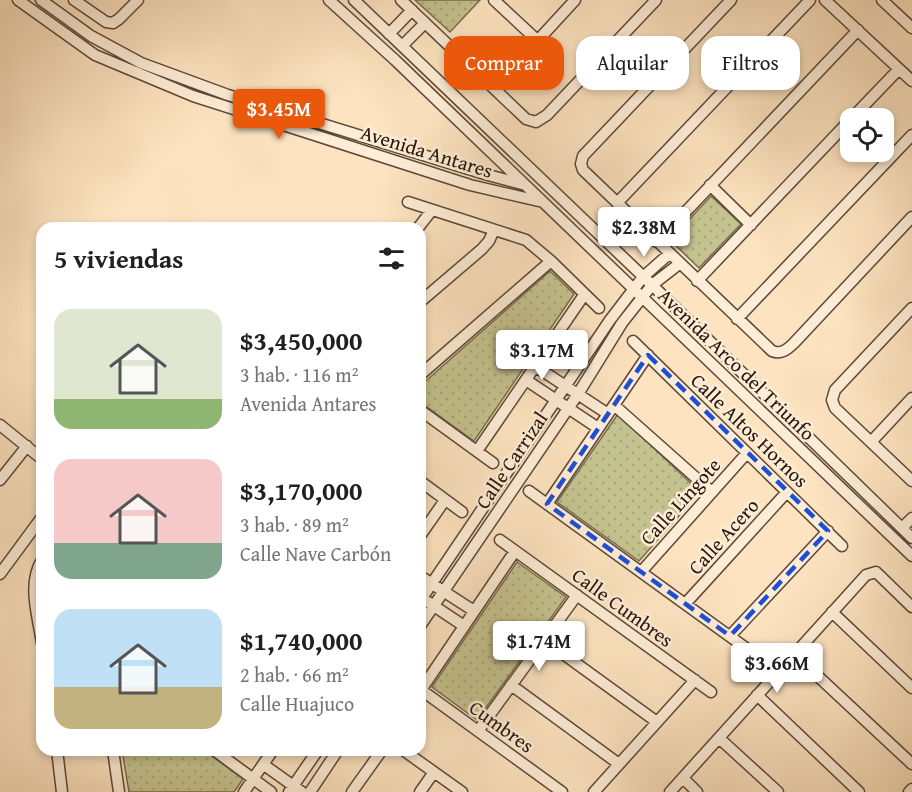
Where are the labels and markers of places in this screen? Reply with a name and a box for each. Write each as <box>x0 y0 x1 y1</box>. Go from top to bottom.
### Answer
pin: $3.45M <box>230 89 328 140</box>
pin: $2.38M <box>595 207 693 258</box>
pin: $3.17M <box>493 330 591 381</box>
pin: $1.74M <box>490 621 588 672</box>
pin: $3.66M <box>728 643 826 694</box>

